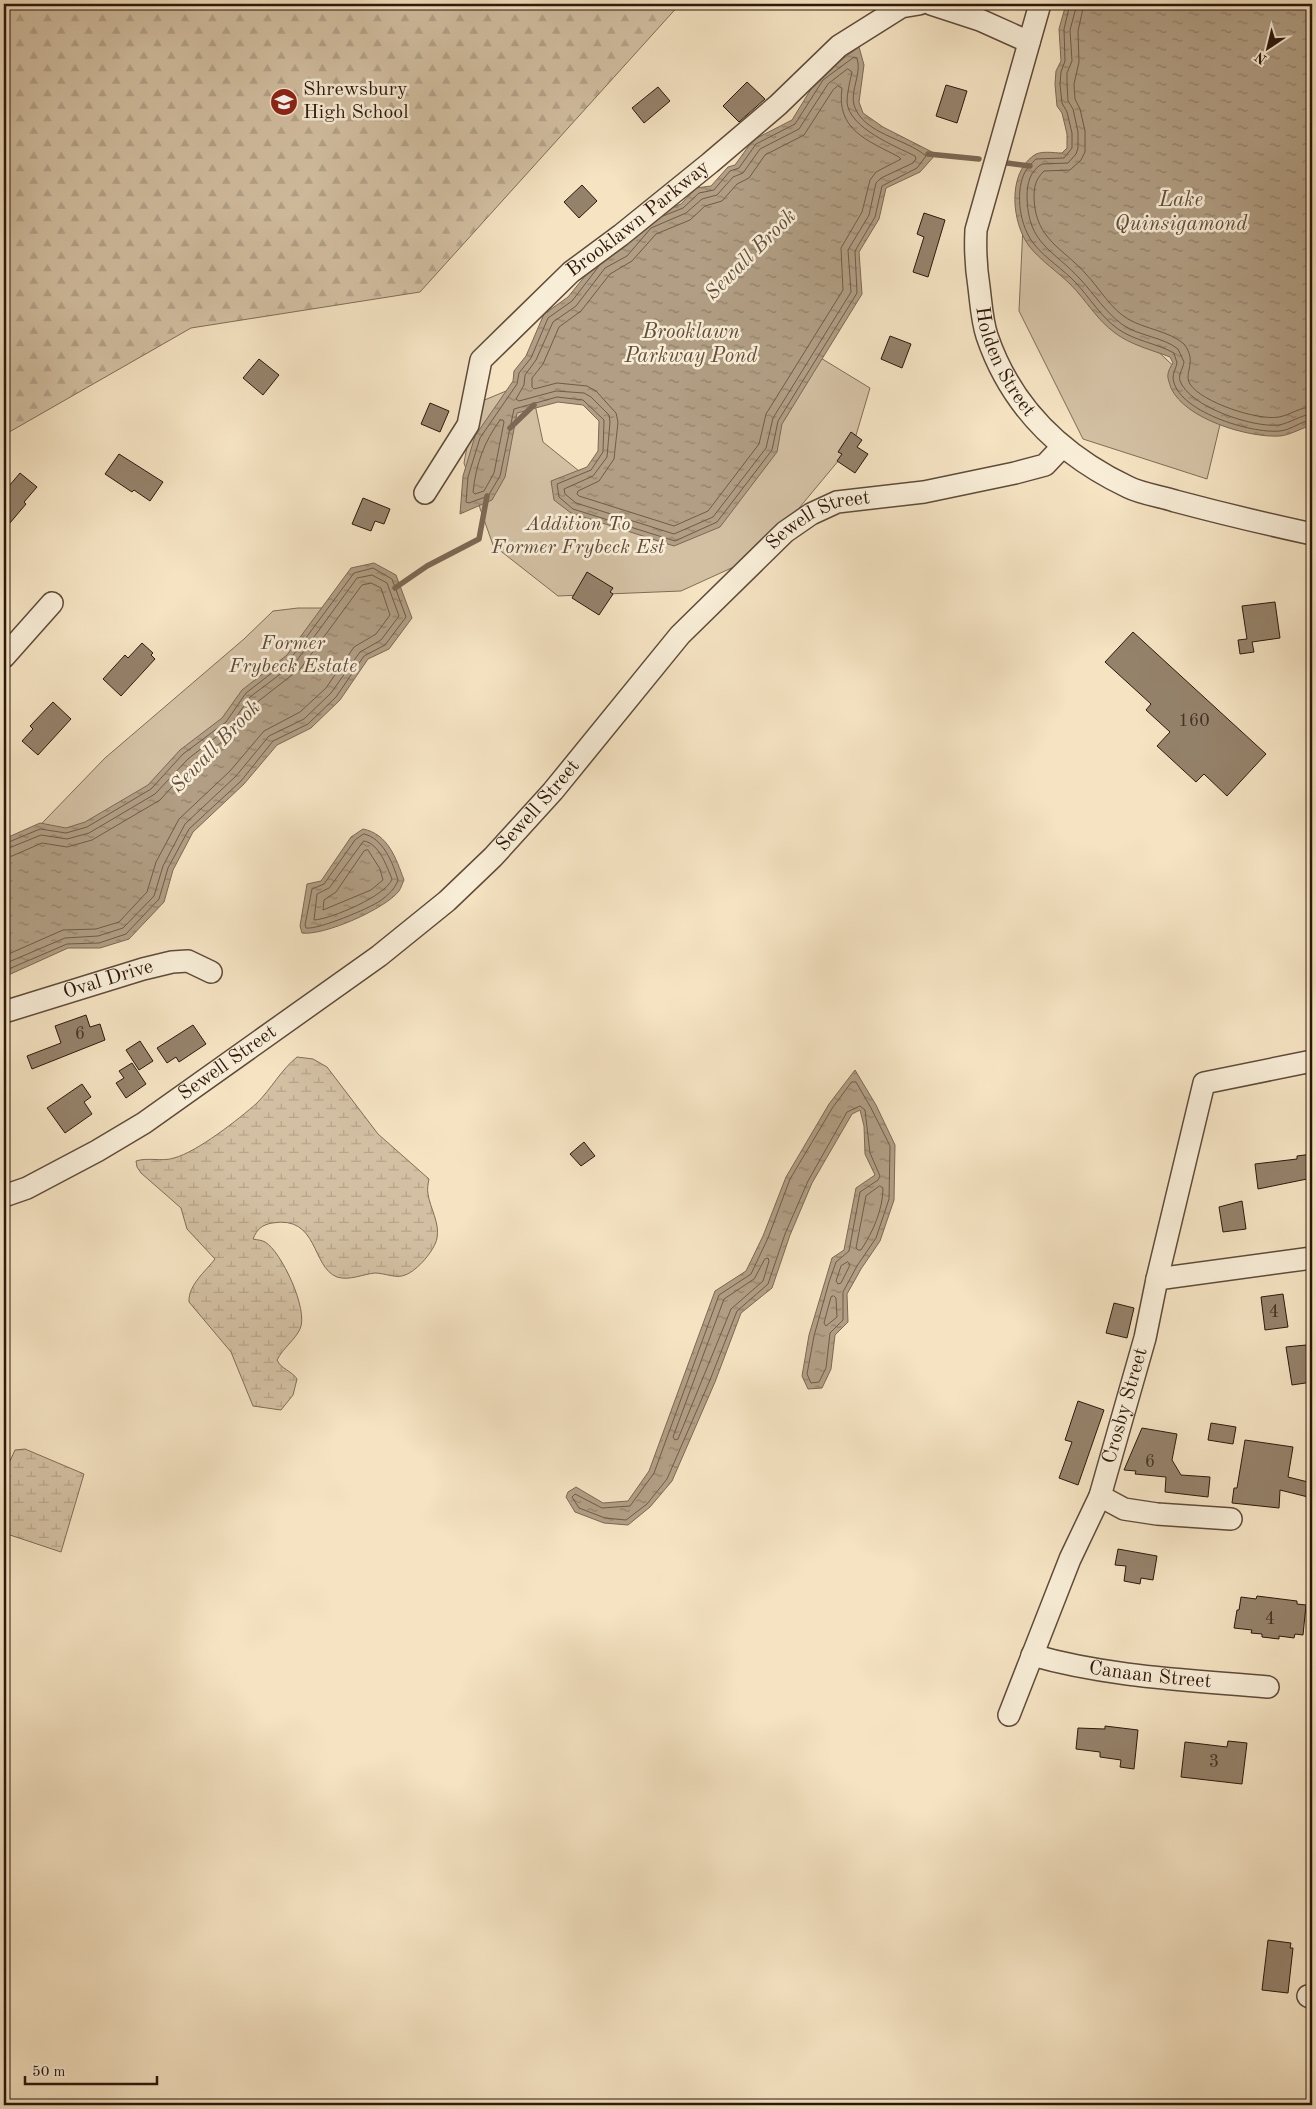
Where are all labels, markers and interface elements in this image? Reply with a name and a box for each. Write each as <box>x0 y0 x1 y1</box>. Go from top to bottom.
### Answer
north arrow <box>1244 22 1294 72</box>
text: N <box>1252 49 1270 67</box>
place label: Shrewsbury High School <box>303 80 409 123</box>
school or university icon: Shrewsbury High School <box>269 87 299 117</box>
street label: Brooklawn Parkway <box>563 157 714 281</box>
water label: Lake Quinsigamond <box>1115 190 1248 235</box>
water label: Sewall Brook <box>701 205 801 305</box>
street label: Holden Street <box>971 305 1039 421</box>
water label: Brooklawn Parkway Pond <box>624 322 758 367</box>
street label: Sewell Street <box>763 488 871 554</box>
park label: Addition To Former Frybeck Est <box>491 515 665 558</box>
park label: Former Frybeck Estate <box>228 634 357 677</box>
water label: Sewall Brook <box>167 697 265 797</box>
house number: 160 <box>1178 712 1210 730</box>
street label: Sewell Street <box>493 756 584 856</box>
street label: Oval Drive <box>61 957 155 1003</box>
street label: Sewell Street <box>175 1022 280 1105</box>
house number: 6 <box>75 1025 85 1043</box>
house number: 4 <box>1269 1303 1279 1321</box>
street label: Crosby Street <box>1100 1346 1152 1466</box>
house number: 6 <box>1145 1453 1155 1471</box>
house number: 4 <box>1265 1610 1275 1628</box>
street label: Canaan Street <box>1087 1658 1212 1692</box>
house number: 3 <box>1209 1753 1219 1771</box>
scale bar <box>25 2054 158 2086</box>
text: 50 m <box>32 2065 66 2080</box>

